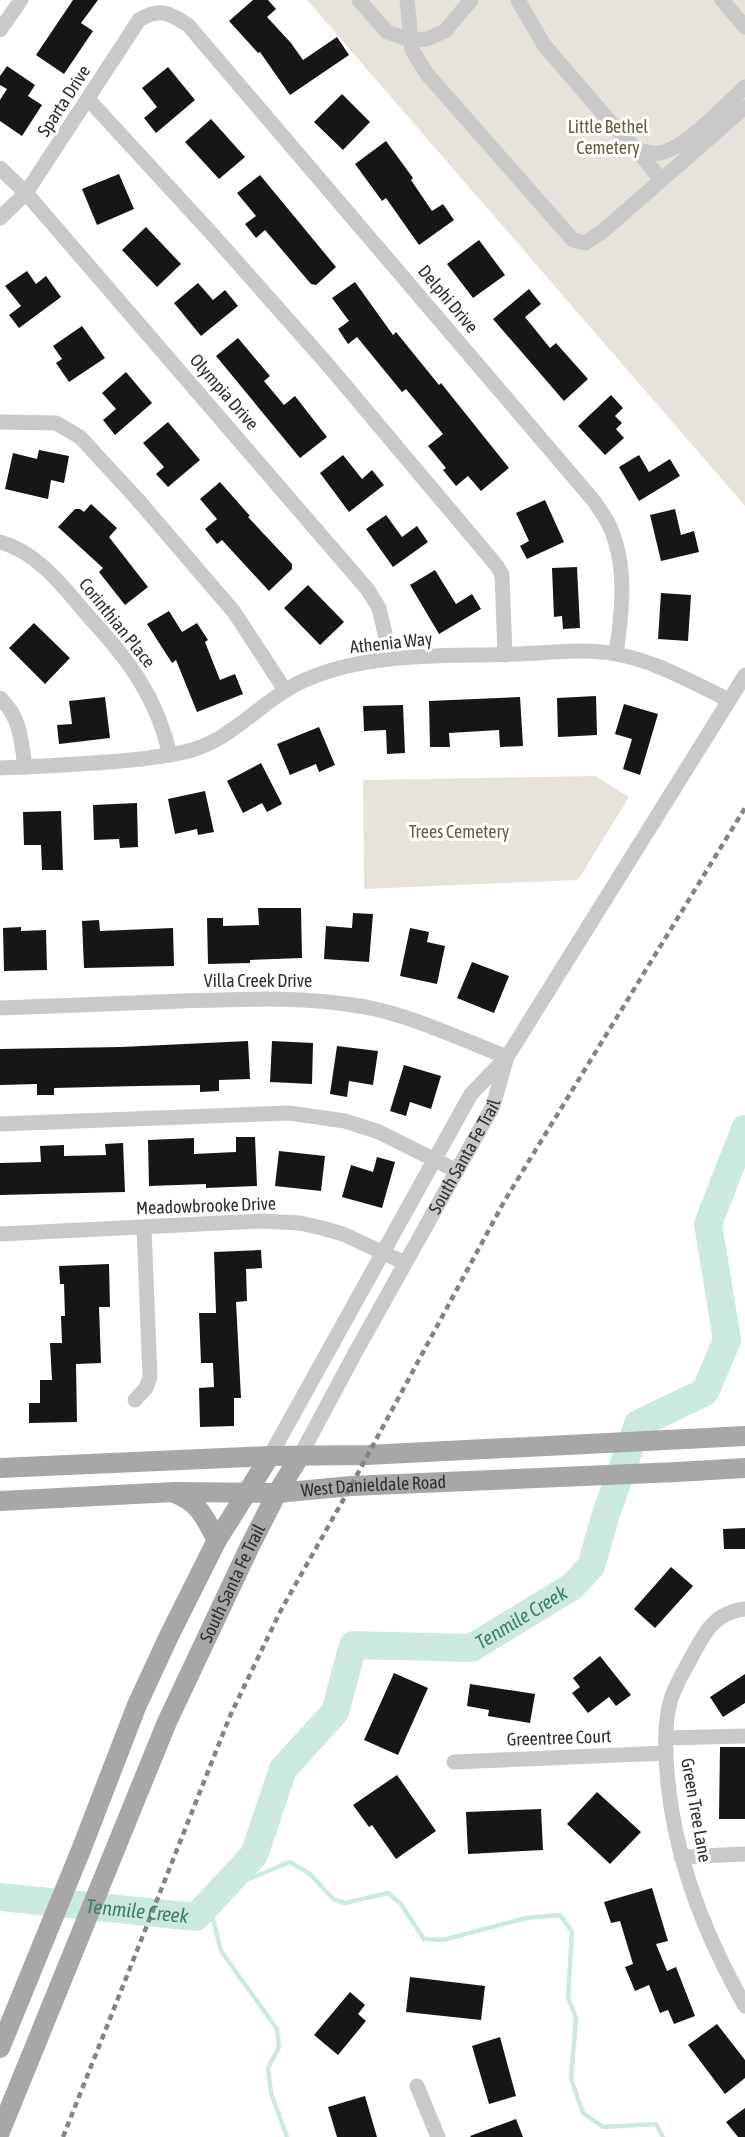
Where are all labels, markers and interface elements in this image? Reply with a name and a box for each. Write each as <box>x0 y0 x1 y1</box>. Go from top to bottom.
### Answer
street label: Sparta Drive <box>33 61 94 140</box>
park label: Little Bethel Cemetery <box>568 116 648 158</box>
street label: Delphi Drive <box>414 261 483 337</box>
street label: Olympia Drive <box>186 349 263 434</box>
street label: Corinthian Place <box>75 574 160 672</box>
street label: Athenia Way <box>349 628 433 657</box>
park label: Trees Cemetery <box>409 821 509 842</box>
street label: Villa Creek Drive <box>204 970 312 991</box>
street label: South Santa Fe Trail <box>424 1097 504 1217</box>
street label: Meadowbrooke Drive <box>136 1193 276 1218</box>
street label: West Danieldale Road <box>300 1471 446 1501</box>
street label: South Santa Fe Trail <box>195 1520 269 1646</box>
water label: Tenmile Creek <box>471 1580 571 1654</box>
street label: Greentree Court <box>506 1725 612 1750</box>
street label: Green Tree Lane <box>677 1756 716 1864</box>
water label: Tenmile Creek <box>85 1894 190 1927</box>

